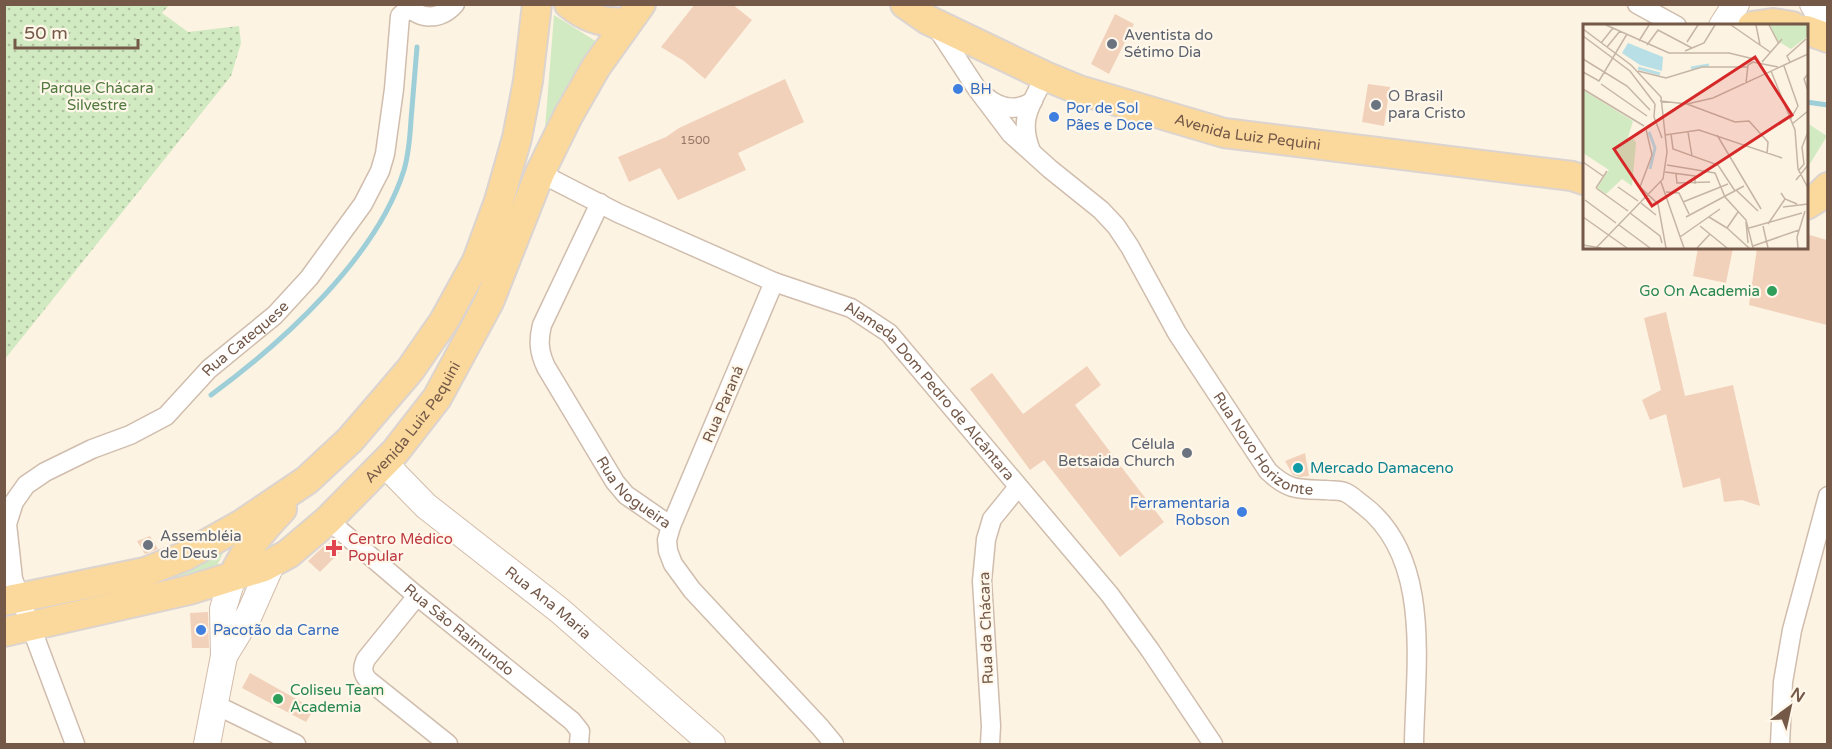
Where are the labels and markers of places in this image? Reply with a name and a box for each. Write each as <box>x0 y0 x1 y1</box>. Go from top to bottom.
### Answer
place label: Aventista do Sétimo Dia <box>1124 26 1213 61</box>
marker: Aventista do Sétimo Dia <box>1105 37 1119 51</box>
place label: BH <box>970 80 992 98</box>
marker: BH <box>951 82 965 96</box>
place label: O Brasil para Cristo <box>1388 87 1466 122</box>
marker: O Brasil para Cristo <box>1369 98 1383 112</box>
place label: Por de Sol Pães e Doce <box>1066 99 1153 134</box>
marker: Por de Sol Pães e Doce <box>1047 110 1061 124</box>
place label: Go On Academia <box>1639 282 1760 300</box>
marker: Go On Academia <box>1765 284 1779 298</box>
place label: Célula Betsaida Church <box>1058 435 1175 470</box>
marker: Célula Betsaida Church <box>1180 446 1194 460</box>
place label: Mercado Damaceno <box>1310 459 1454 477</box>
marker: Mercado Damaceno <box>1291 461 1305 475</box>
place label: Ferramentaria Robson <box>1130 494 1230 529</box>
marker: Ferramentaria Robson <box>1235 505 1249 519</box>
place label: Assembléia de Deus <box>160 527 242 562</box>
place label: Centro Médico Popular <box>348 530 453 565</box>
marker: Assembléia de Deus <box>141 538 155 552</box>
marker: Centro Médico Popular <box>325 539 343 557</box>
place label: Pacotão da Carne <box>213 621 339 639</box>
marker: Pacotão da Carne <box>194 623 208 637</box>
place label: Coliseu Team Academia <box>290 681 384 716</box>
marker: Coliseu Team Academia <box>271 692 285 706</box>

